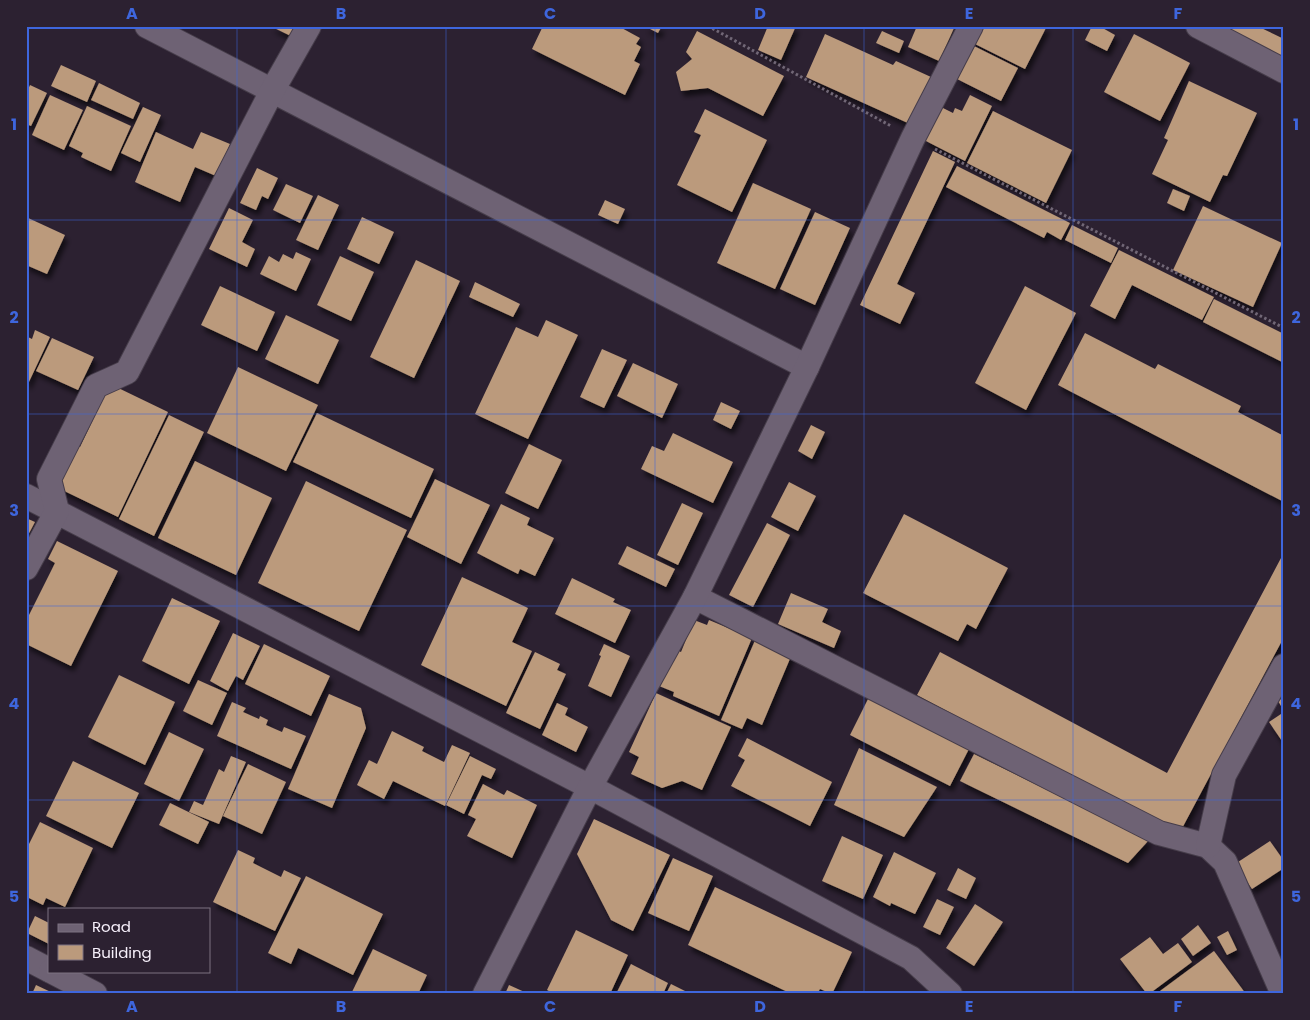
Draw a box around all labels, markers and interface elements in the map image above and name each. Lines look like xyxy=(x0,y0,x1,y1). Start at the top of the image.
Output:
text: A xyxy=(126,2,138,25)
text: B xyxy=(336,2,346,25)
text: C xyxy=(544,2,556,25)
text: D xyxy=(754,2,766,25)
text: E xyxy=(965,2,973,25)
text: F xyxy=(1174,2,1183,25)
text: 1 xyxy=(11,113,17,136)
text: 1 xyxy=(1293,113,1299,136)
text: 2 xyxy=(9,306,19,329)
text: 2 xyxy=(1291,306,1301,329)
text: 3 xyxy=(9,499,19,522)
text: 3 xyxy=(1291,499,1301,522)
text: 4 xyxy=(9,692,20,715)
text: 4 xyxy=(1291,692,1302,715)
text: 5 xyxy=(9,885,19,908)
text: 5 xyxy=(1291,885,1301,908)
legend xyxy=(48,908,210,972)
text: Road xyxy=(92,916,131,937)
text: Building xyxy=(92,942,152,963)
text: A xyxy=(126,995,138,1018)
text: B xyxy=(336,995,346,1018)
text: C xyxy=(544,995,556,1018)
text: D xyxy=(754,995,766,1018)
text: E xyxy=(965,995,973,1018)
text: F xyxy=(1174,995,1183,1018)

